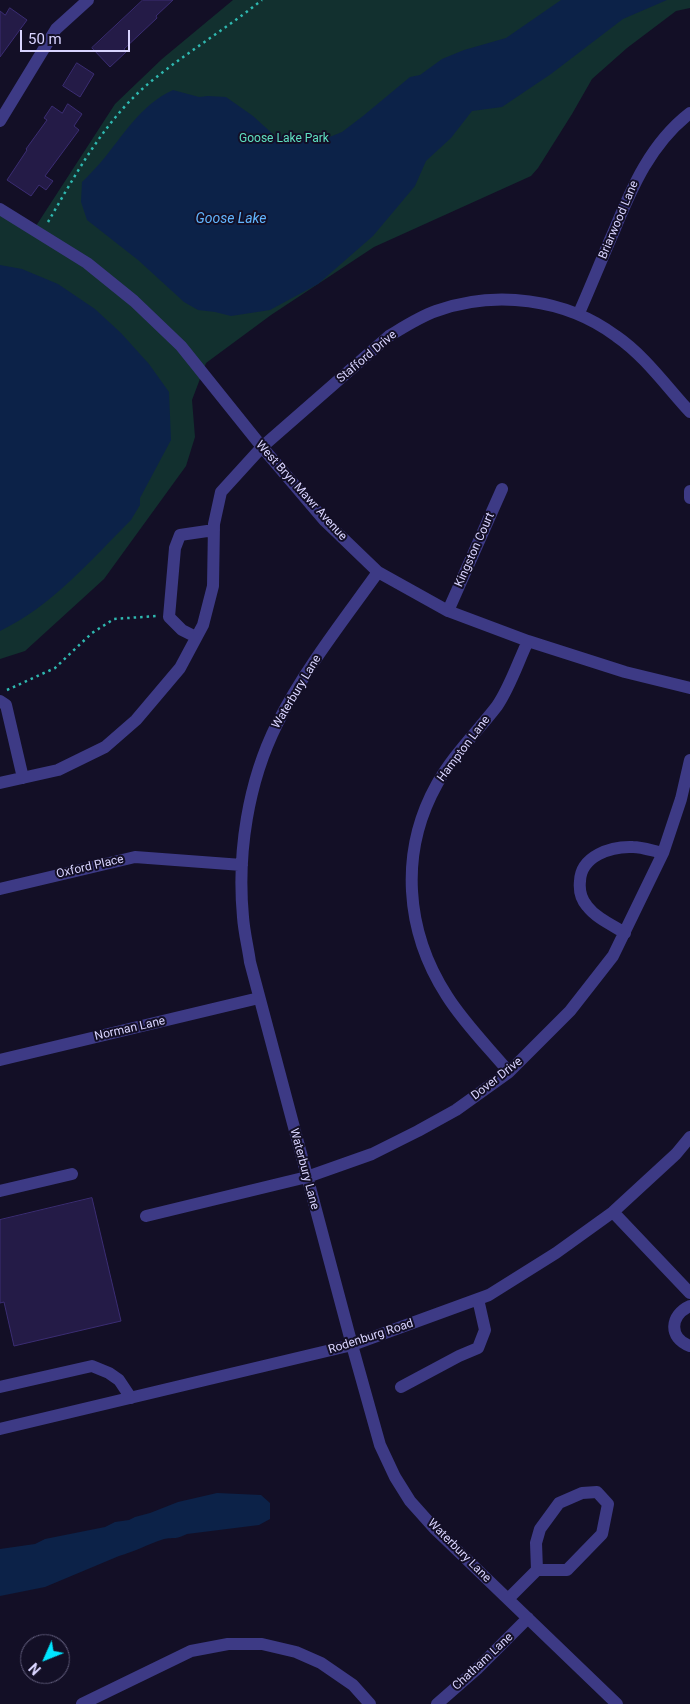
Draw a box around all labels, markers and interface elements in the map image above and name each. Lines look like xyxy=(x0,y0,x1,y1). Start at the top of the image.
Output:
scale bar xyxy=(22,20,132,52)
text: 50 m xyxy=(28,30,62,48)
park label: Goose Lake Park xyxy=(239,132,329,146)
street label: Briarwood Lane xyxy=(596,179,642,261)
water label: Goose Lake xyxy=(195,211,267,227)
street label: Stafford Drive xyxy=(334,328,400,386)
street label: West Bryn Mawr Avenue xyxy=(252,438,350,544)
street label: Kingston Court xyxy=(452,511,498,589)
street label: Waterbury Lane xyxy=(269,653,325,731)
street label: Hampton Lane xyxy=(435,713,493,785)
street label: Oxford Place xyxy=(55,852,125,882)
street label: Norman Lane xyxy=(93,1014,167,1044)
street label: Dover Drive xyxy=(469,1055,525,1103)
street label: Waterbury Lane xyxy=(286,1127,322,1211)
street label: Rodenburg Road xyxy=(327,1316,415,1358)
street label: Waterbury Lane xyxy=(424,1516,494,1586)
street label: Chatham Lane xyxy=(450,1630,516,1694)
north arrow xyxy=(20,1634,70,1684)
text: N xyxy=(26,1660,44,1678)

